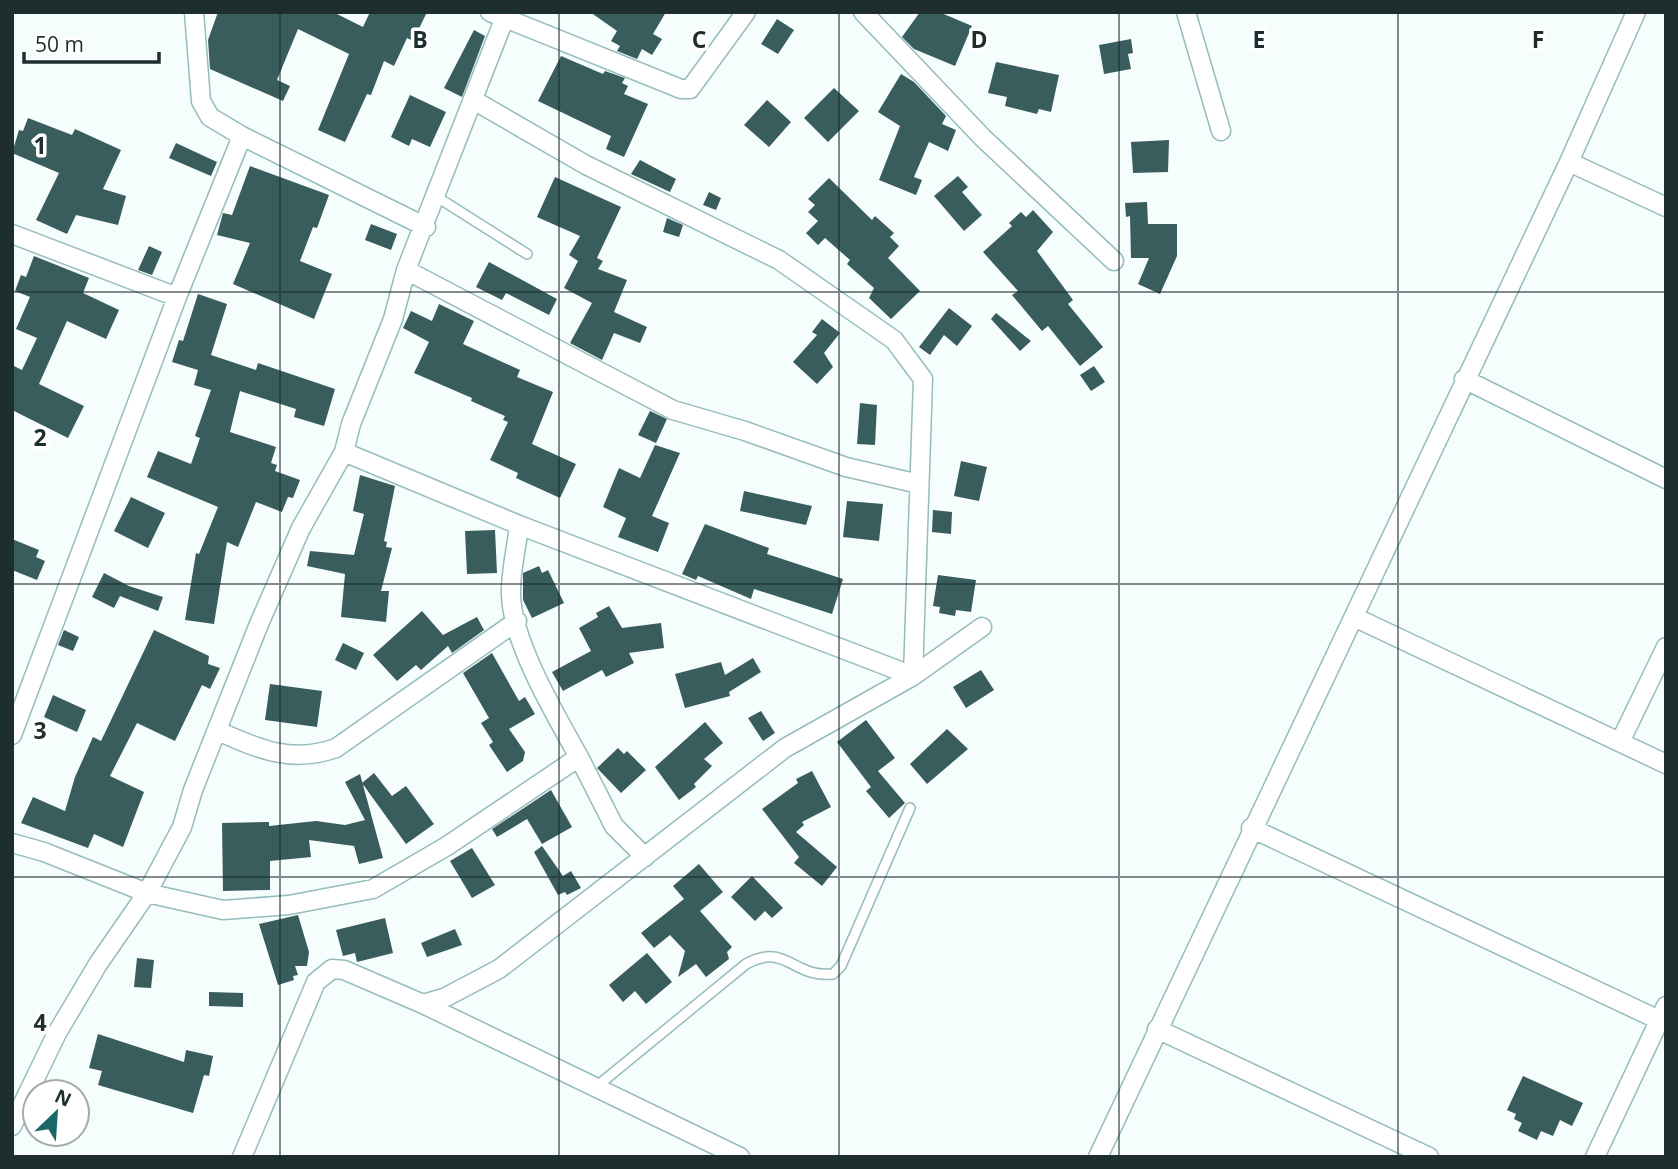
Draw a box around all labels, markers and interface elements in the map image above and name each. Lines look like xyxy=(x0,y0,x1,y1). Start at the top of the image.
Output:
scale bar xyxy=(24,21,159,65)
text: B xyxy=(412,23,428,55)
text: C xyxy=(692,23,706,55)
text: D xyxy=(970,23,988,55)
text: E xyxy=(1253,23,1265,55)
text: F xyxy=(1532,23,1544,55)
text: 50 m xyxy=(35,30,84,58)
text: 1 xyxy=(33,129,47,161)
text: 2 xyxy=(33,421,47,453)
text: 3 xyxy=(33,714,47,746)
text: 4 xyxy=(33,1006,47,1038)
north arrow xyxy=(21,1078,91,1148)
text: N xyxy=(51,1083,76,1113)

